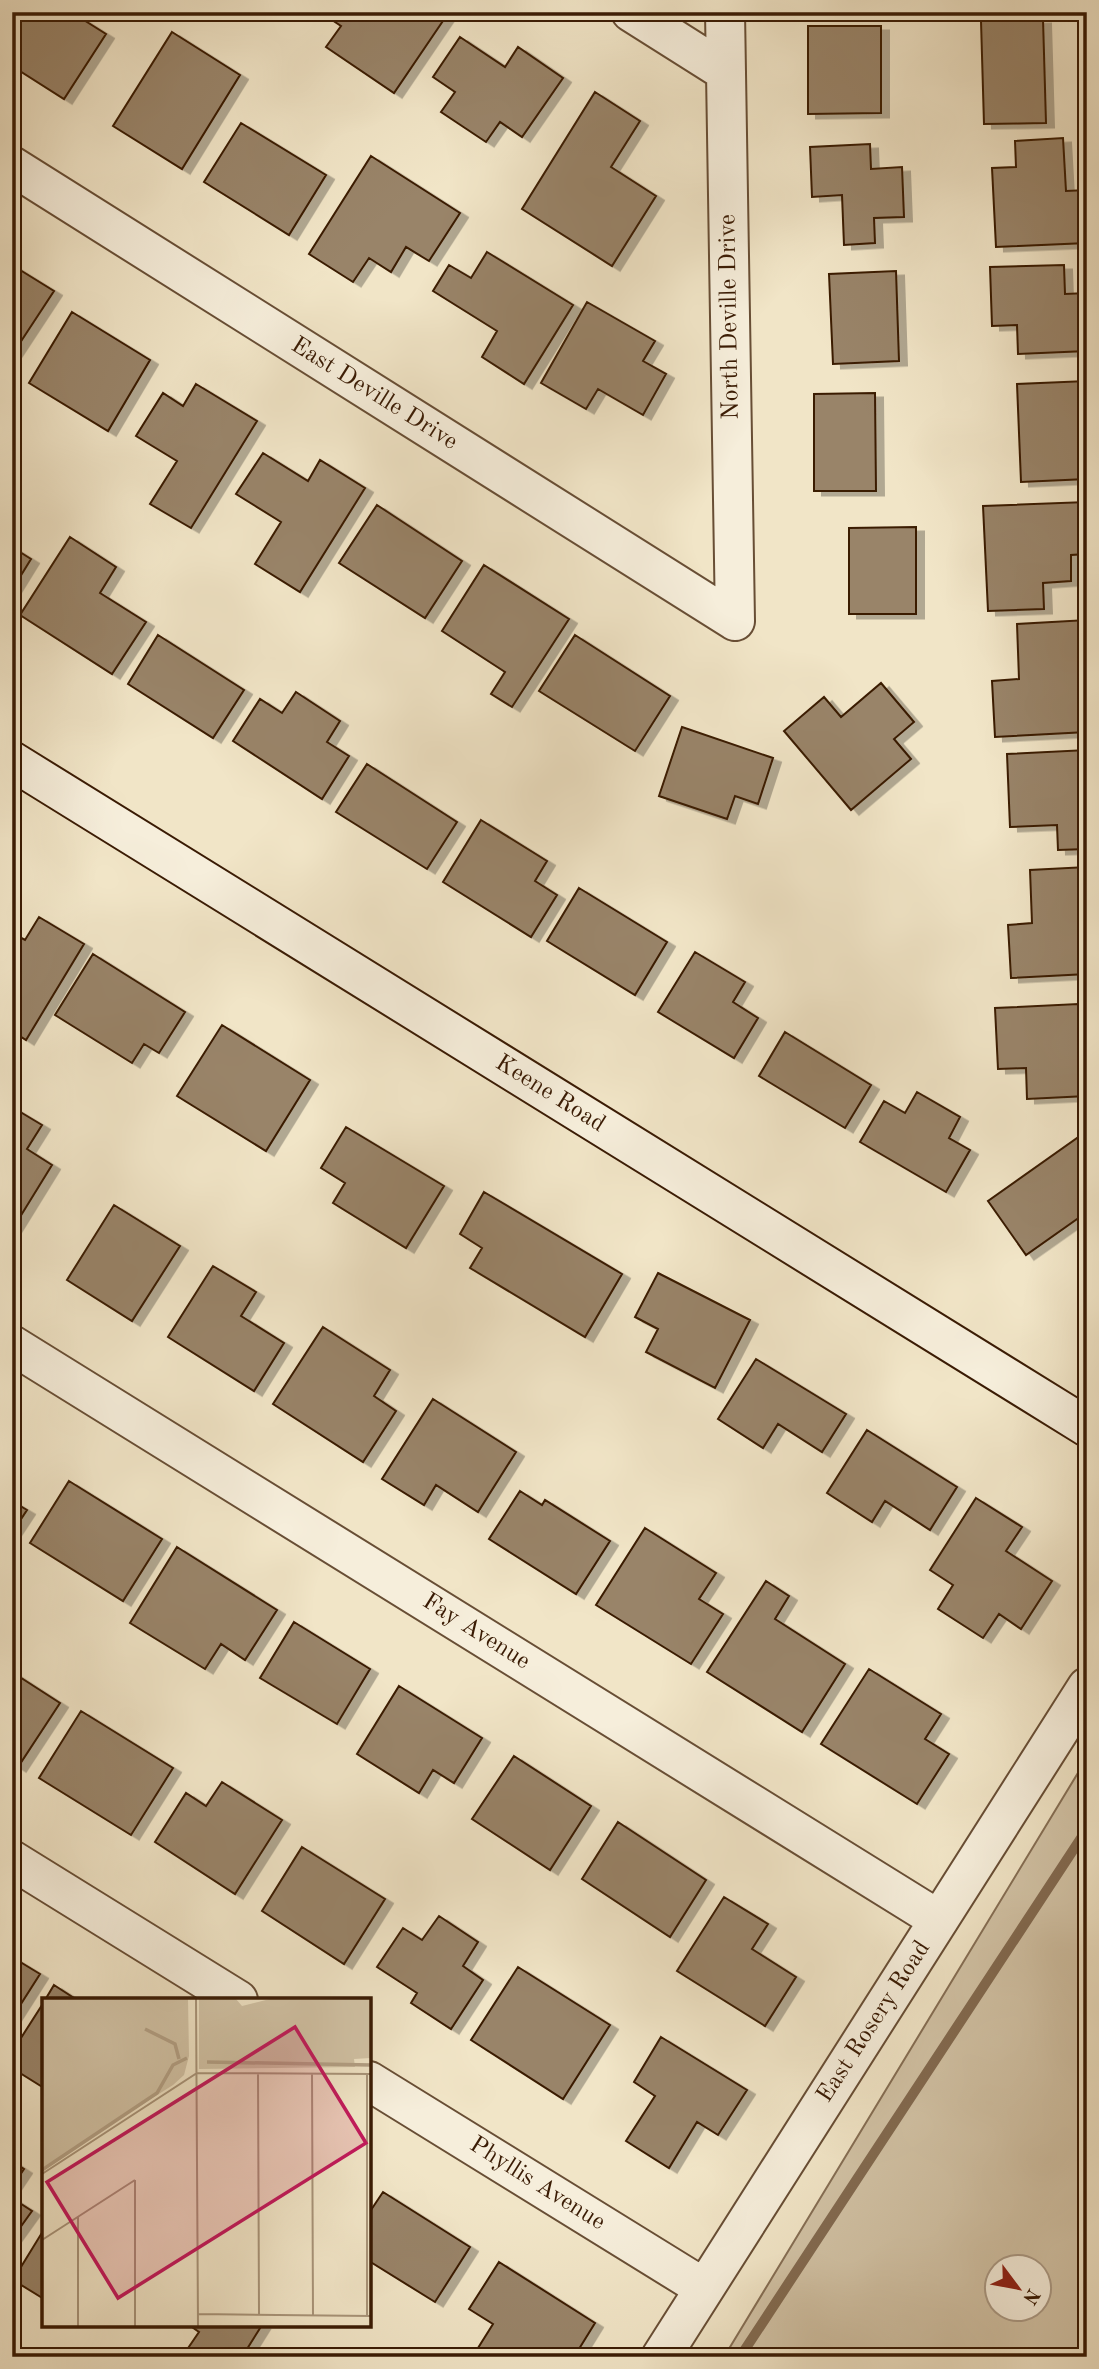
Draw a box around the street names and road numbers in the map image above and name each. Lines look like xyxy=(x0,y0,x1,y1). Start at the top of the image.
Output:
street label: North Deville Drive xyxy=(716,214,744,420)
street label: East Deville Drive xyxy=(287,333,461,455)
street label: Keene Road xyxy=(491,1051,609,1137)
street label: Fay Avenue xyxy=(418,1590,534,1674)
street label: East Rosery Road xyxy=(813,1937,935,2107)
street label: Phyllis Avenue xyxy=(465,2133,609,2235)

